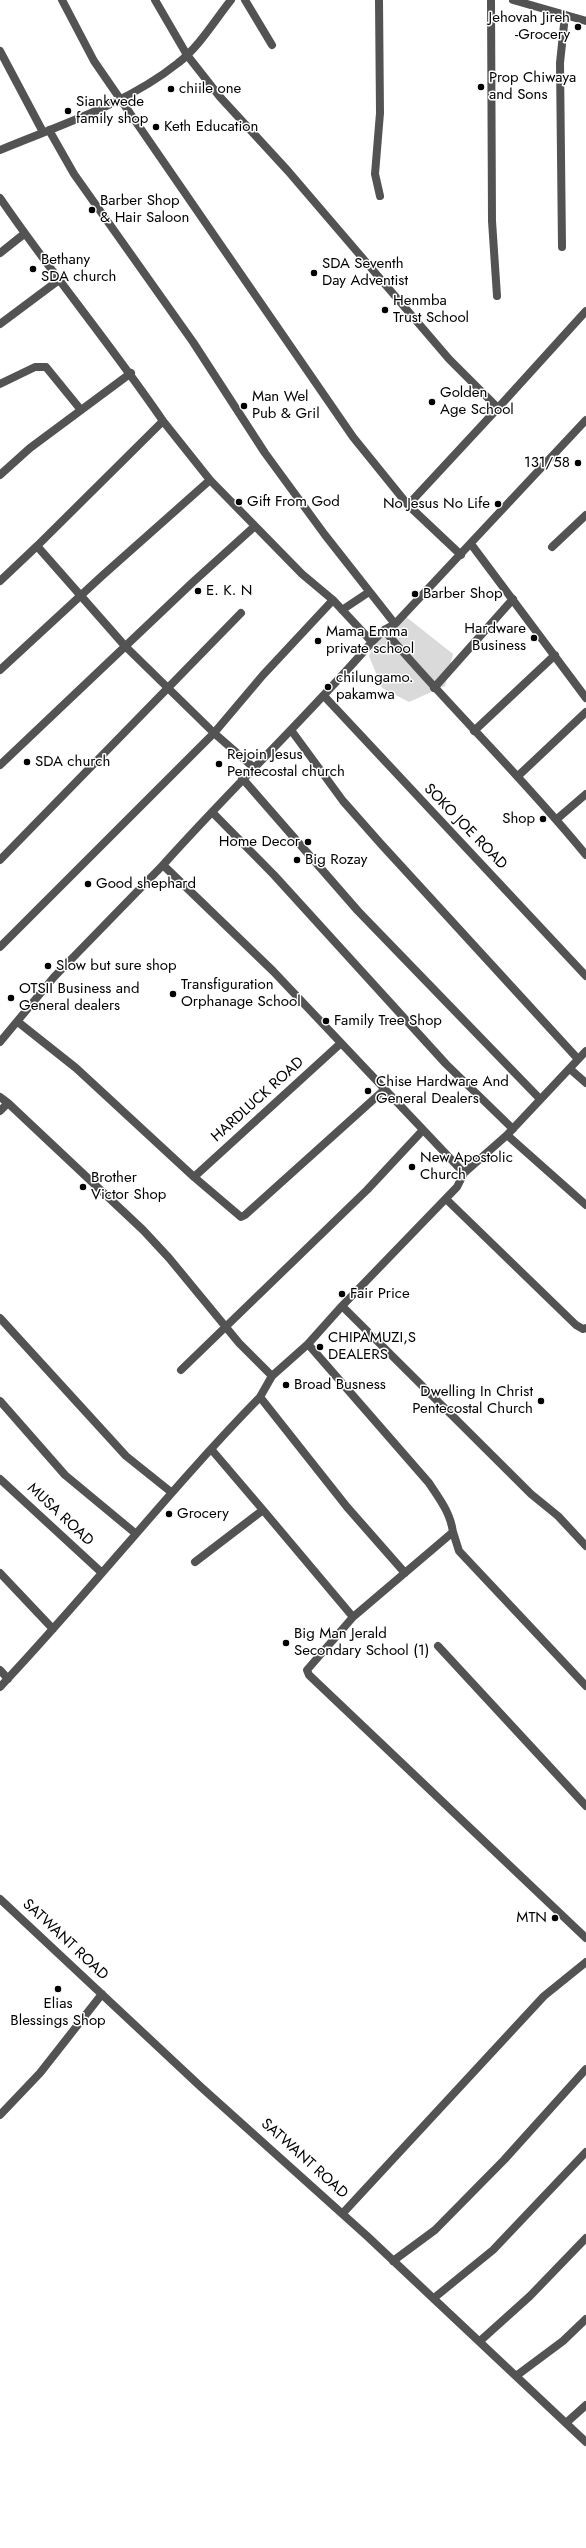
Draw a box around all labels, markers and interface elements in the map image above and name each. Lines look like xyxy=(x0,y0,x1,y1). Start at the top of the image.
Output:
place label: Jehovah Jireh -Grocery xyxy=(489,9,570,44)
marker: Jehovah Jireh -Grocery xyxy=(573,22,583,32)
place label: Prop Chiwaya and Sons xyxy=(489,69,576,104)
place label: chiile one xyxy=(179,80,241,98)
marker: Prop Chiwaya and Sons xyxy=(476,82,486,92)
marker: chiile one xyxy=(166,84,176,94)
place label: Siankwede family shop xyxy=(76,93,148,128)
marker: Siankwede family shop xyxy=(63,106,73,116)
place label: Keth Education xyxy=(164,118,258,136)
marker: Keth Education xyxy=(151,122,161,132)
place label: Barber Shop & Hair Saloon xyxy=(100,192,189,227)
marker: Barber Shop & Hair Saloon xyxy=(87,205,97,215)
place label: Bethany SDA church xyxy=(41,251,116,286)
place label: SDA Seventh Day Adventist xyxy=(322,255,408,290)
marker: Bethany SDA church xyxy=(28,264,38,274)
marker: SDA Seventh Day Adventist xyxy=(309,268,319,278)
place label: Henmba Trust School xyxy=(393,292,469,327)
marker: Henmba Trust School xyxy=(380,305,390,315)
place label: Golden Age School xyxy=(440,384,514,419)
place label: Man Wel Pub & Gril xyxy=(252,388,320,423)
marker: Golden Age School xyxy=(427,397,437,407)
marker: Man Wel Pub & Gril xyxy=(239,401,249,411)
place label: 131/58 xyxy=(524,454,570,472)
marker: 131/58 xyxy=(573,458,583,468)
place label: Gift From God xyxy=(247,493,340,511)
place label: No Jesus No Life xyxy=(383,495,490,513)
marker: Gift From God xyxy=(234,497,244,507)
marker: No Jesus No Life xyxy=(493,499,503,509)
place label: E. K. N xyxy=(206,582,252,600)
place label: Barber Shop xyxy=(423,585,502,603)
marker: E. K. N xyxy=(193,586,203,596)
marker: Barber Shop xyxy=(410,589,420,599)
place label: Hardware Business xyxy=(464,620,526,655)
place label: Mama Emma private school xyxy=(326,623,414,658)
marker: Hardware Business xyxy=(529,633,539,643)
marker: Mama Emma private school xyxy=(313,636,323,646)
place label: chilungamo. pakamwa xyxy=(336,669,414,704)
marker: chilungamo. pakamwa xyxy=(323,682,333,692)
place label: Rejoin Jesus Pentecostal church xyxy=(227,746,345,781)
place label: SDA church xyxy=(35,753,110,771)
marker: SDA church xyxy=(22,757,32,767)
marker: Rejoin Jesus Pentecostal church xyxy=(214,759,224,769)
street label: SOKO JOE ROAD xyxy=(420,780,510,874)
place label: Shop xyxy=(502,810,535,828)
marker: Shop xyxy=(538,814,548,824)
place label: Home Decor xyxy=(219,833,300,851)
marker: Home Decor xyxy=(303,837,313,847)
place label: Big Rozay xyxy=(305,851,367,869)
marker: Big Rozay xyxy=(292,855,302,865)
place label: Good shephard xyxy=(96,875,196,893)
marker: Good shephard xyxy=(83,879,93,889)
place label: Slow but sure shop xyxy=(56,957,177,975)
marker: Slow but sure shop xyxy=(43,961,53,971)
place label: Transfiguration Orphanage School xyxy=(181,976,301,1011)
place label: OTSII Business and General dealers xyxy=(19,980,139,1015)
marker: Transfiguration Orphanage School xyxy=(168,989,178,999)
marker: OTSII Business and General dealers xyxy=(6,993,16,1003)
place label: Family Tree Shop xyxy=(334,1012,442,1030)
marker: Family Tree Shop xyxy=(321,1016,331,1026)
street label: HARDLUCK ROAD xyxy=(208,1054,308,1146)
place label: Chise Hardware And General Dealers xyxy=(376,1073,509,1108)
marker: Chise Hardware And General Dealers xyxy=(363,1086,373,1096)
place label: New Apostolic Church xyxy=(420,1149,513,1184)
marker: New Apostolic Church xyxy=(407,1162,417,1172)
place label: Brother Victor Shop xyxy=(91,1169,166,1204)
marker: Brother Victor Shop xyxy=(78,1182,88,1192)
place label: Fair Price xyxy=(350,1285,410,1303)
marker: Fair Price xyxy=(337,1289,347,1299)
place label: CHIPAMUZI,S DEALERS xyxy=(328,1329,416,1364)
marker: CHIPAMUZI,S DEALERS xyxy=(315,1342,325,1352)
place label: Broad Busness xyxy=(294,1376,386,1394)
marker: Broad Busness xyxy=(281,1380,291,1390)
place label: Dwelling In Christ Pentecostal Church xyxy=(412,1383,533,1418)
marker: Dwelling In Christ Pentecostal Church xyxy=(536,1396,546,1406)
street label: MUSA ROAD xyxy=(23,1480,97,1550)
place label: Grocery xyxy=(177,1505,229,1523)
marker: Grocery xyxy=(164,1509,174,1519)
place label: Big Man Jerald Secondary School (1) xyxy=(294,1625,429,1660)
marker: Big Man Jerald Secondary School (1) xyxy=(281,1638,291,1648)
street label: SATWANT ROAD xyxy=(18,1896,112,1984)
place label: MTN xyxy=(516,1909,547,1927)
marker: MTN xyxy=(550,1913,560,1923)
marker: Elias Blessings Shop xyxy=(53,1984,63,1994)
place label: Elias Blessings Shop xyxy=(10,1995,106,2030)
street label: SATWANT ROAD xyxy=(257,2115,351,2203)

